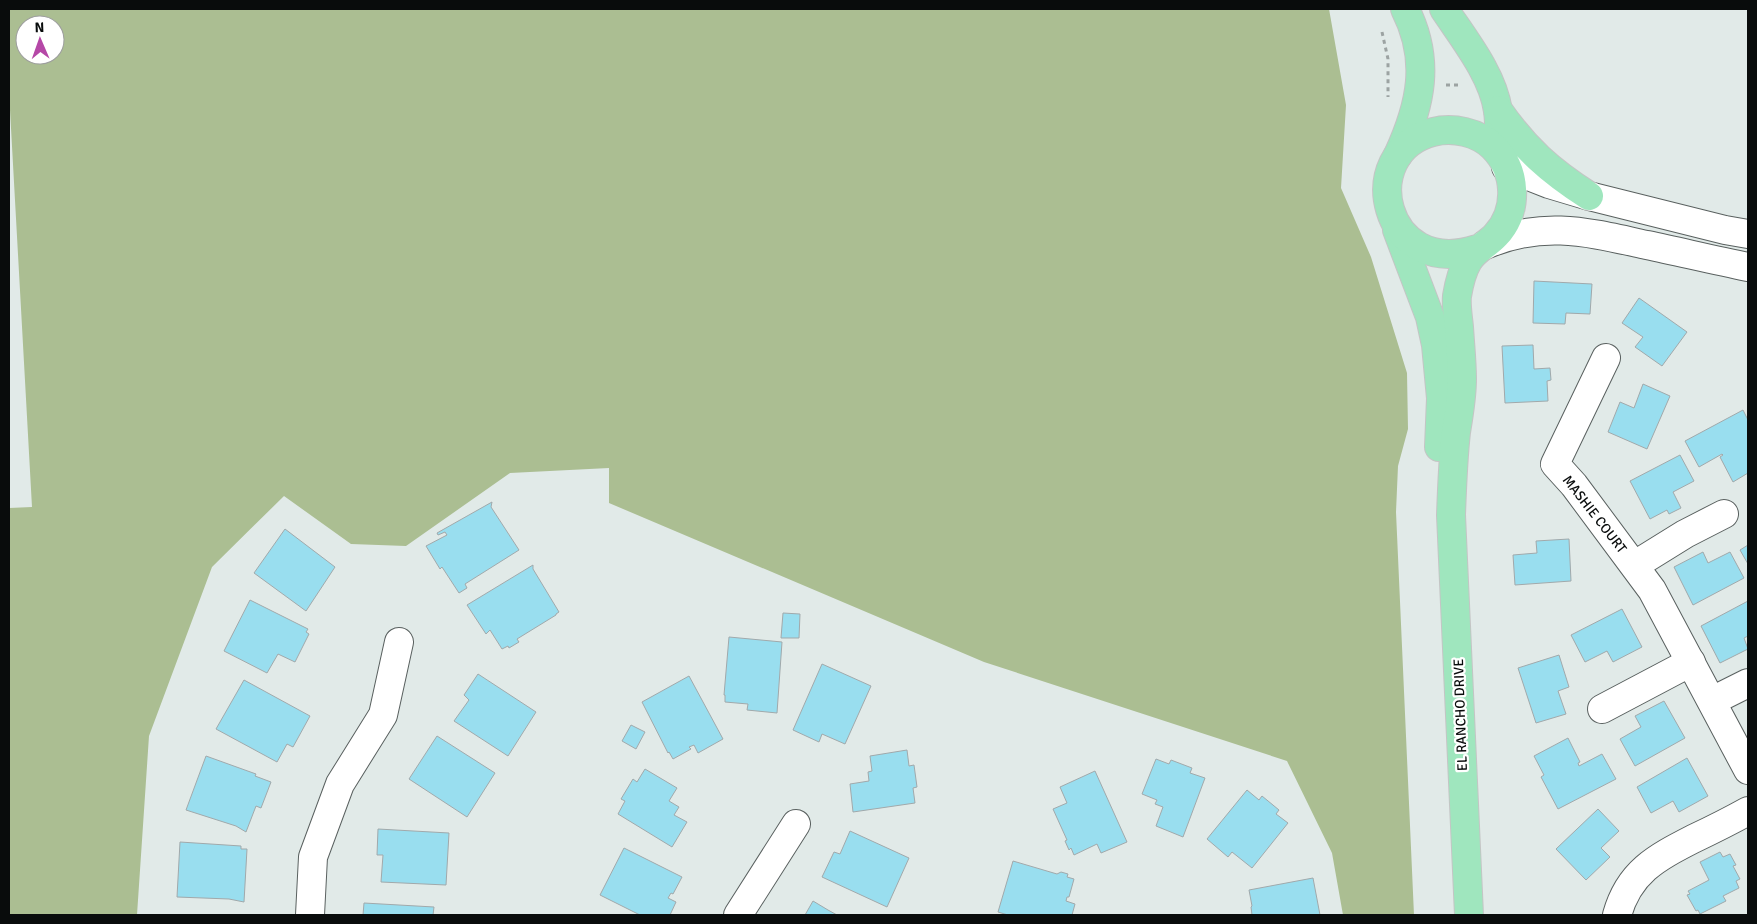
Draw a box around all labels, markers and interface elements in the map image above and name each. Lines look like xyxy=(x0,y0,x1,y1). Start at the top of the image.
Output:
north arrow xyxy=(15,15,65,65)
text: N xyxy=(34,19,45,36)
street label: MASHIE COURT xyxy=(1559,472,1630,557)
street label: EL RANCHO DRIVE xyxy=(1450,658,1471,771)

